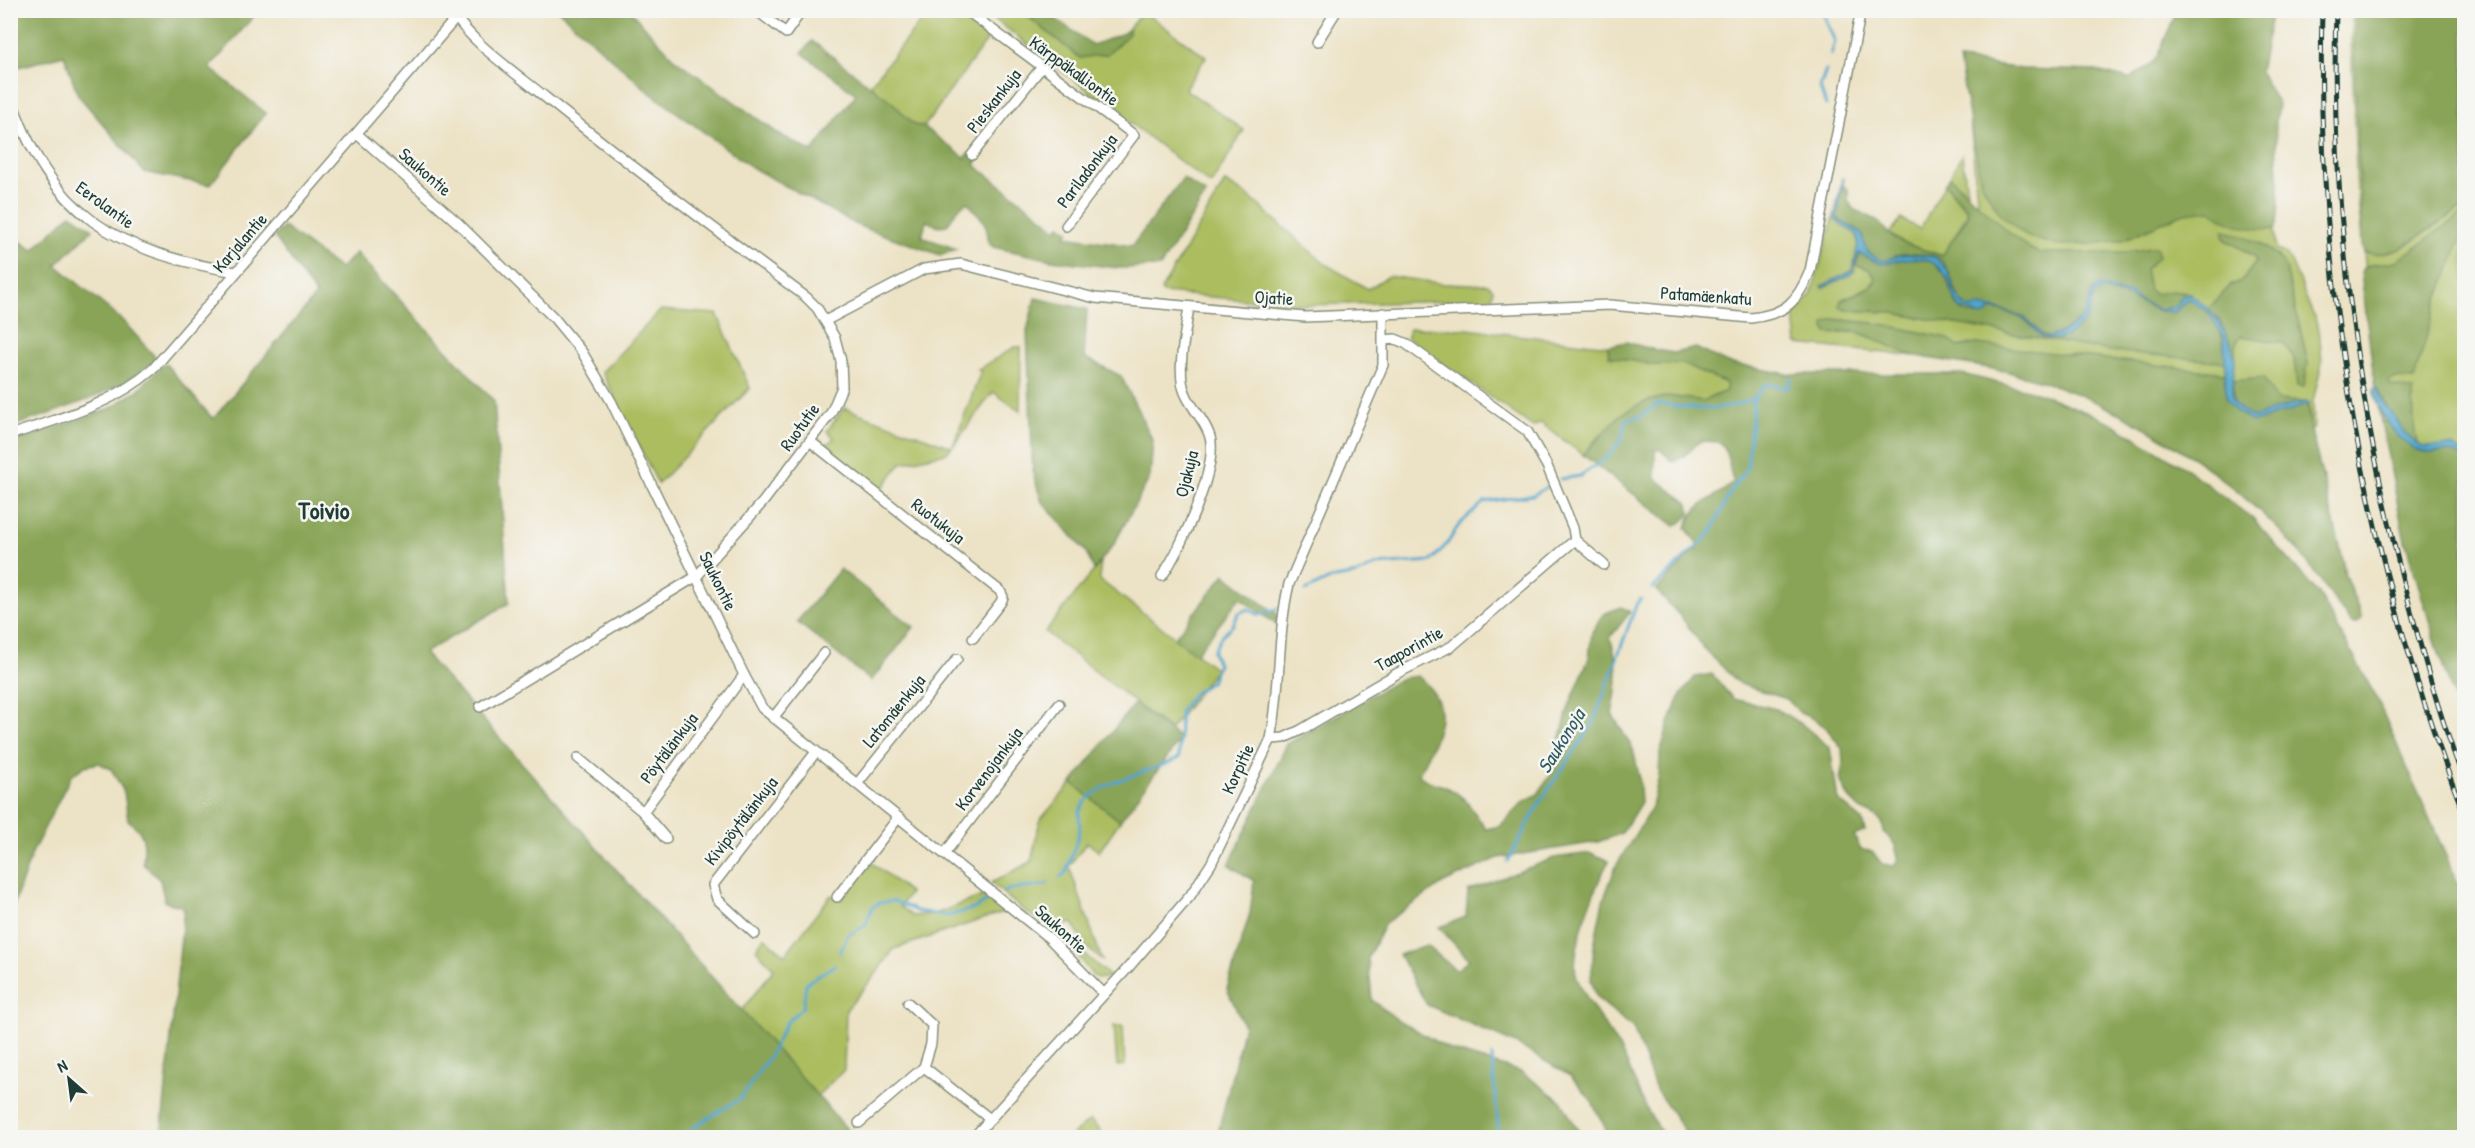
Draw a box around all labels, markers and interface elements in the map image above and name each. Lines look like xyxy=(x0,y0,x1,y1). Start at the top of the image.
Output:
street label: Kärppäkalliontie xyxy=(1024,30,1124,112)
street label: Pieskankuja xyxy=(961,63,1027,138)
street label: Pariladonkuja xyxy=(1050,128,1123,213)
street label: Saukontie xyxy=(393,142,457,202)
street label: Eerolantie xyxy=(71,175,140,234)
street label: Karjalantie xyxy=(207,207,273,278)
street label: Patamäenkatu xyxy=(1660,280,1753,311)
street label: Ojatie xyxy=(1254,284,1294,311)
street label: Ruotutie xyxy=(774,398,825,456)
street label: Ojakuja xyxy=(1169,448,1204,500)
street label: Ruotukuja xyxy=(906,492,970,550)
district label: Toivio xyxy=(298,494,350,526)
street label: Saukontie xyxy=(693,547,743,614)
street label: Taaporintie xyxy=(1370,620,1447,677)
street label: Latomäenkuja xyxy=(856,669,931,753)
water label: Saukonoja xyxy=(1530,702,1592,778)
street label: Pöytälänkuja xyxy=(634,707,703,788)
street label: Korvenojankuja xyxy=(949,722,1028,816)
street label: Korpitie xyxy=(1215,740,1260,798)
street label: Kivipöytälänkuja xyxy=(698,771,783,870)
street label: Saukontie xyxy=(1030,898,1093,959)
north arrow xyxy=(39,1049,99,1109)
text: N xyxy=(53,1054,71,1077)

